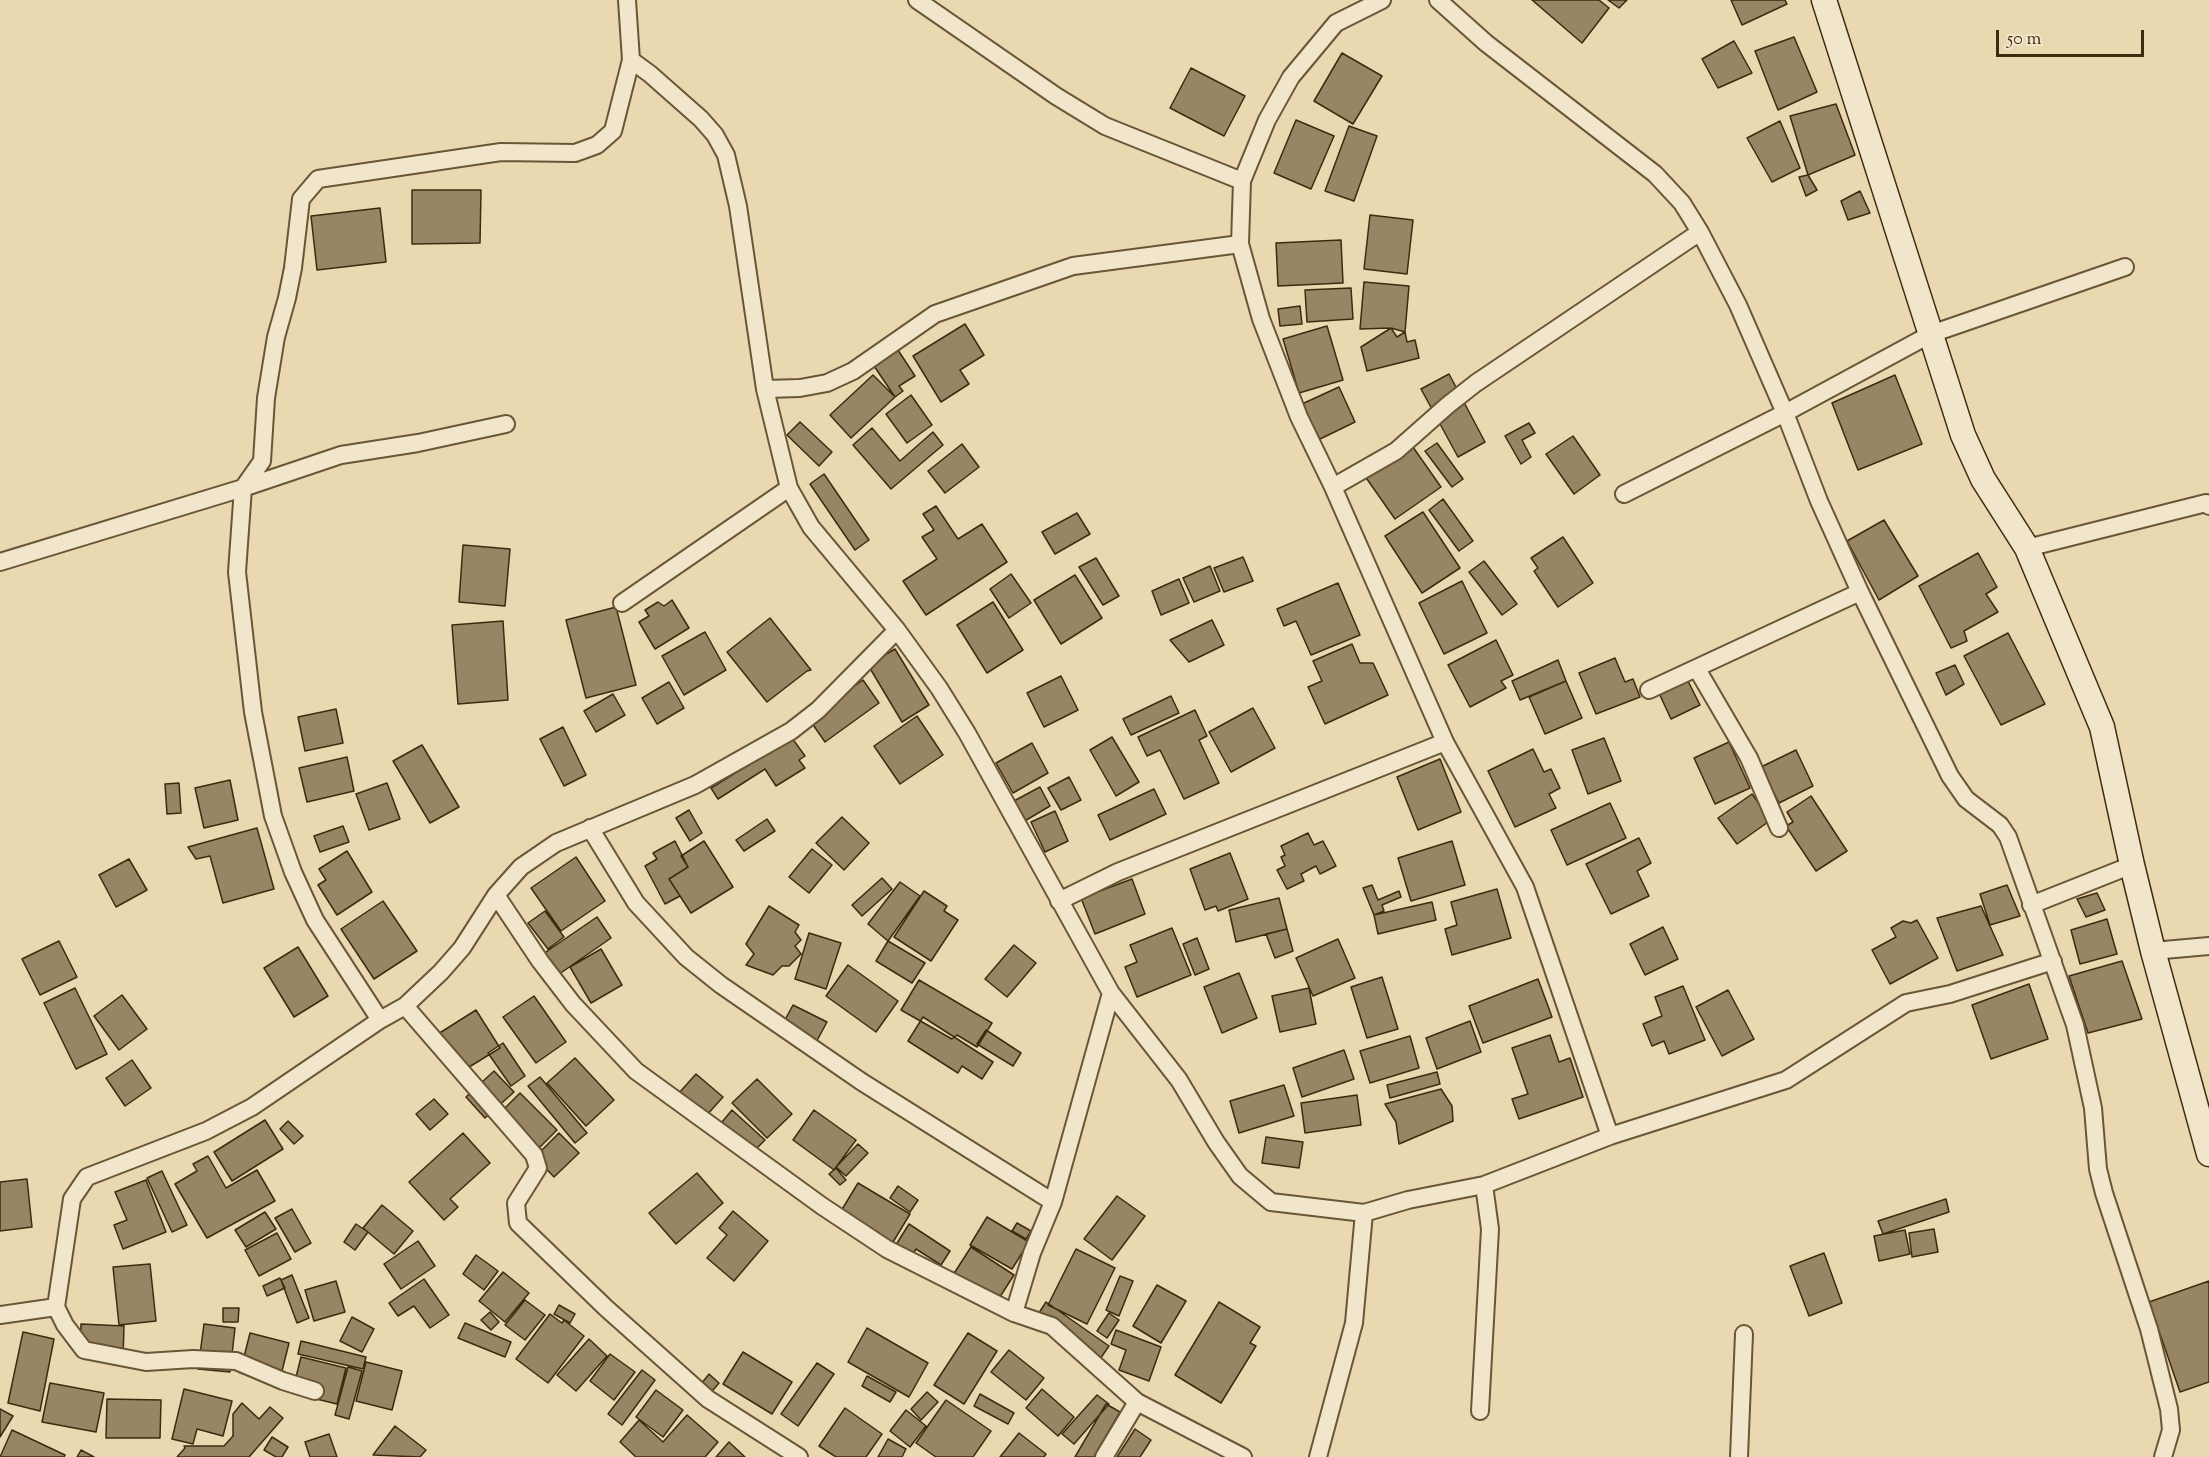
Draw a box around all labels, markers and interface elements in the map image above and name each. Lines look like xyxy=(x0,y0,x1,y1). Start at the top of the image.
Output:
scale bar xyxy=(1999,18,2148,56)
text: 50 m xyxy=(2007,27,2041,53)

